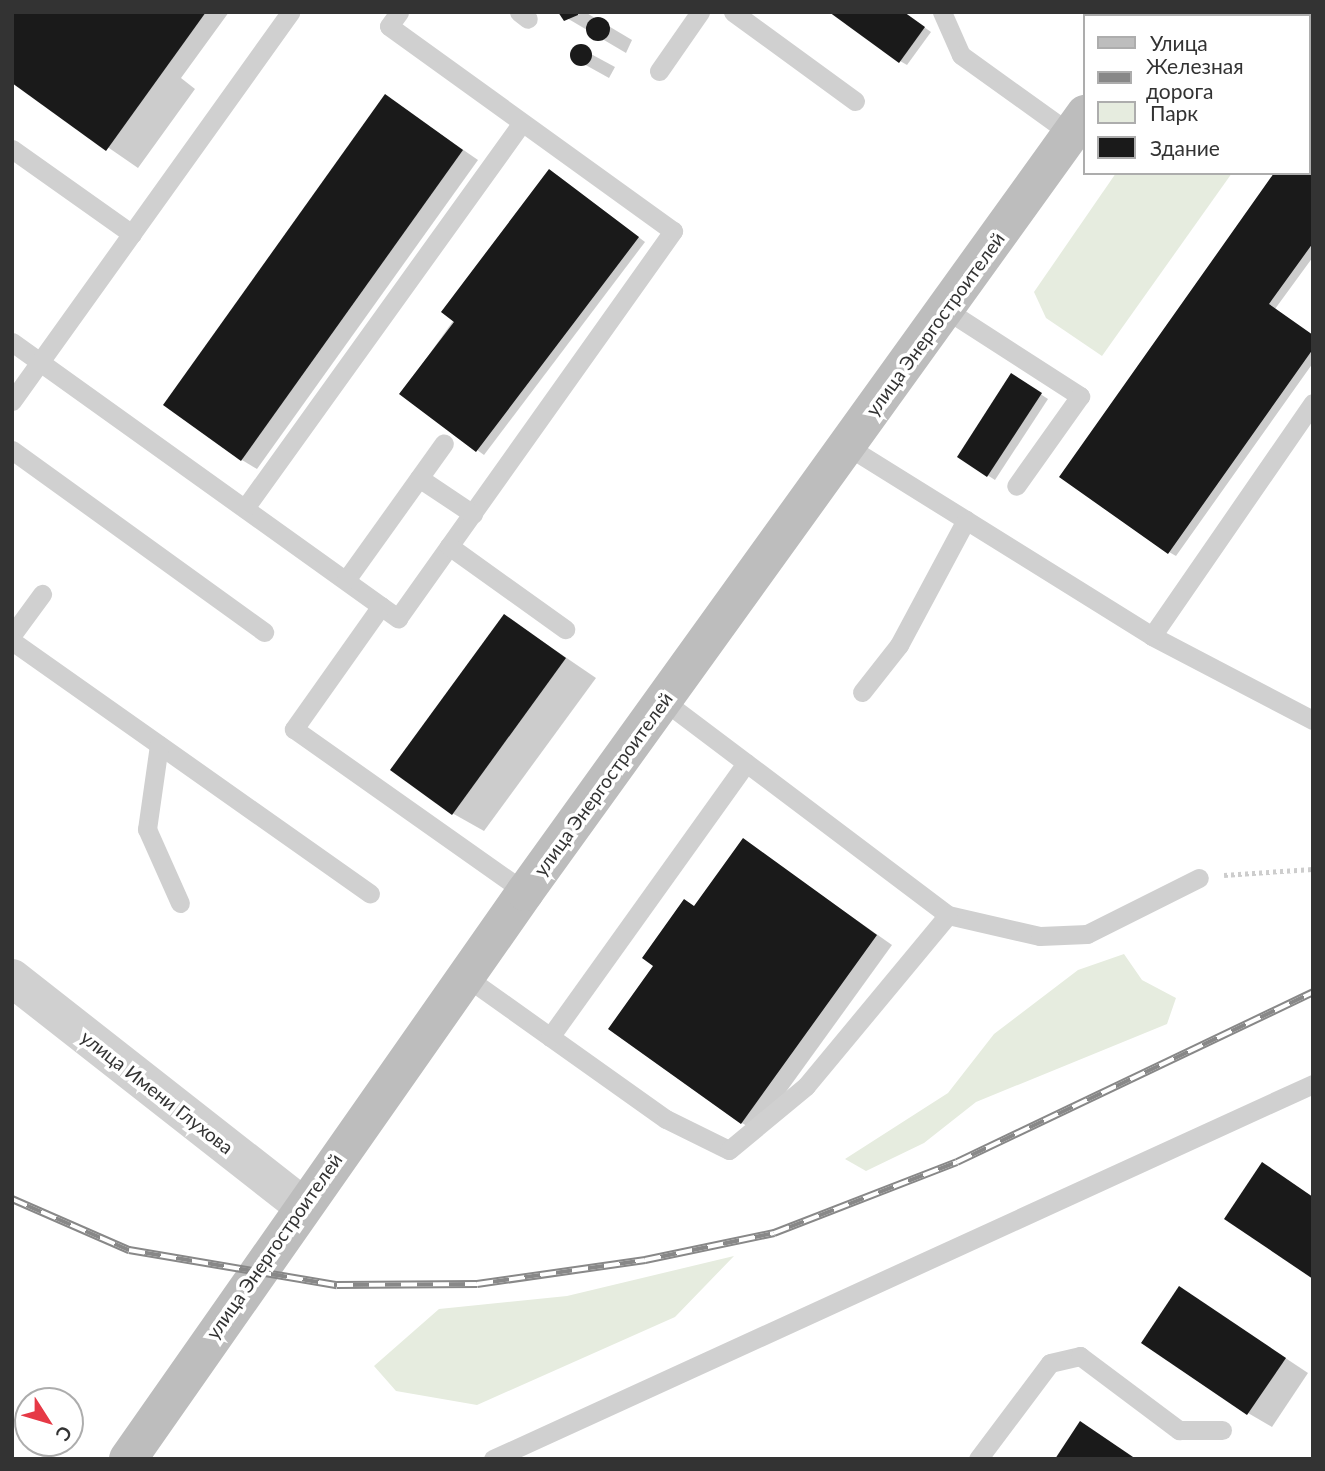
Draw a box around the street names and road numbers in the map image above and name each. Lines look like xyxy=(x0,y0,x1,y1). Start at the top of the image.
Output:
street label: улица Энергостроителей xyxy=(861,228,1009,420)
street label: улица Энергостроителей xyxy=(529,688,677,880)
street label: улица Имени Глухова xyxy=(76,1025,238,1159)
street label: улица Энергостроителей xyxy=(201,1149,347,1343)

